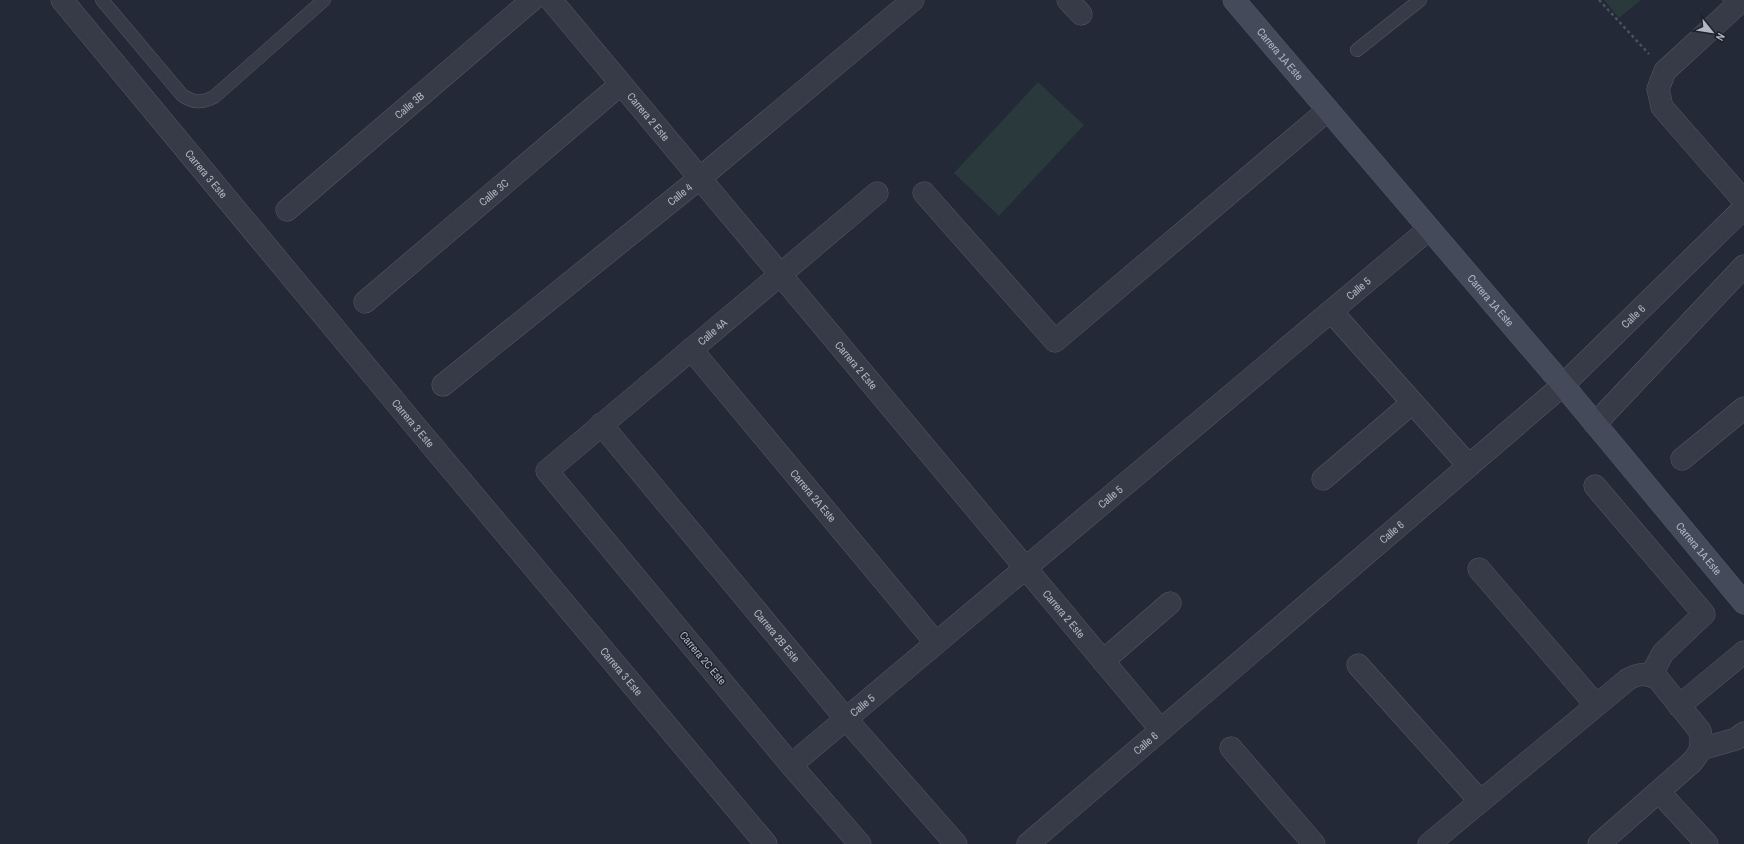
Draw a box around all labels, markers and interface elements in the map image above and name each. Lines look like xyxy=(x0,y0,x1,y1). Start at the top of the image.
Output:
north arrow xyxy=(1692,12,1732,52)
street label: Carrera 1A Este xyxy=(1254,25,1306,83)
text: N xyxy=(1713,31,1728,43)
street label: Calle 3B xyxy=(392,89,427,122)
street label: Carrera 2 Este xyxy=(624,90,673,144)
street label: Carrera 3 Este xyxy=(182,147,230,201)
street label: Calle 3C xyxy=(476,176,512,209)
street label: Calle 4 xyxy=(664,180,695,209)
street label: Carrera 1A Este xyxy=(1464,271,1517,329)
street label: Calle 5 xyxy=(1343,274,1374,303)
street label: Calle 6 xyxy=(1618,302,1648,331)
street label: Calle 4A xyxy=(695,315,731,348)
street label: Carrera 2 Este xyxy=(832,338,880,392)
street label: Carrera 3 Este xyxy=(389,396,437,450)
street label: Carrera 2A Este xyxy=(787,467,839,525)
street label: Calle 5 xyxy=(1095,482,1126,511)
street label: Calle 6 xyxy=(1376,518,1407,547)
street label: Carrera 1A Este xyxy=(1673,519,1725,578)
street label: Carrera 2 Este xyxy=(1040,587,1088,641)
street label: Carrera 2B Este xyxy=(751,606,803,665)
street label: Carrera 2C Este xyxy=(677,629,729,687)
street label: Carrera 3 Este xyxy=(597,645,646,699)
street label: Calle 5 xyxy=(847,691,877,720)
street label: Calle 6 xyxy=(1130,729,1161,758)

